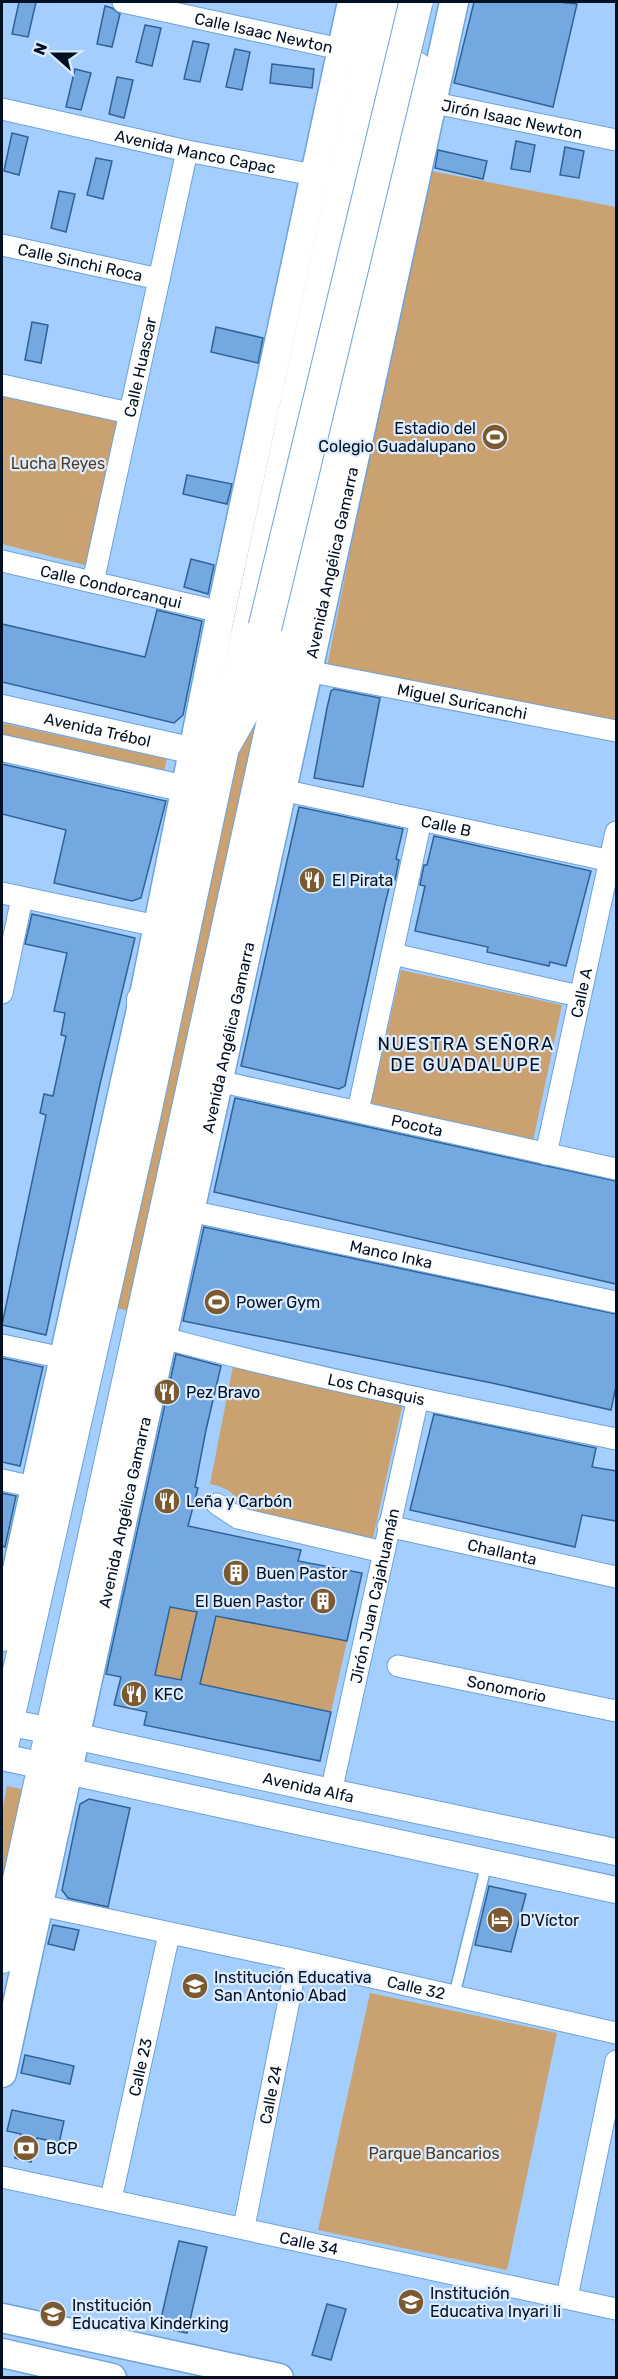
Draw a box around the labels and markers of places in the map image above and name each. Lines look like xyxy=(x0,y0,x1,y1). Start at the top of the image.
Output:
place label: Estadio del Colegio Guadalupano xyxy=(318,419,476,456)
sports icon: Estadio del Colegio Guadalupano xyxy=(480,422,510,452)
restaurant icon: El Pirata xyxy=(297,865,327,895)
place label: El Pirata xyxy=(332,871,393,890)
sports icon: Power Gym xyxy=(202,1287,232,1317)
place label: Power Gym xyxy=(236,1293,320,1312)
restaurant icon: Pez Bravo xyxy=(152,1377,182,1407)
place label: Pez Bravo xyxy=(186,1383,260,1402)
restaurant icon: Leña y Carbón xyxy=(152,1486,182,1516)
place label: Leña y Carbón xyxy=(186,1492,292,1511)
building icon: Buen Pastor xyxy=(221,1558,251,1588)
place label: Buen Pastor xyxy=(256,1564,348,1583)
building icon: El Buen Pastor xyxy=(308,1586,338,1616)
place label: El Buen Pastor xyxy=(195,1592,304,1611)
restaurant icon: KFC xyxy=(119,1679,149,1709)
place label: KFC xyxy=(154,1685,184,1704)
hotel icon: D'Víctor xyxy=(485,1905,515,1935)
place label: D'Víctor xyxy=(520,1911,579,1930)
place label: Institución Educativa San Antonio Abad xyxy=(214,1968,372,2005)
school or university icon: Institución Educativa San Antonio Abad xyxy=(180,1971,210,2001)
bank icon: BCP xyxy=(11,2133,41,2163)
place label: BCP xyxy=(46,2139,78,2158)
place label: Institución Educativa Inyari Ii xyxy=(430,2284,561,2321)
school or university icon: Institución Educativa Inyari Ii xyxy=(396,2287,426,2317)
place label: Institución Educativa Kinderking xyxy=(72,2296,229,2333)
school or university icon: Institución Educativa Kinderking xyxy=(38,2299,68,2329)

